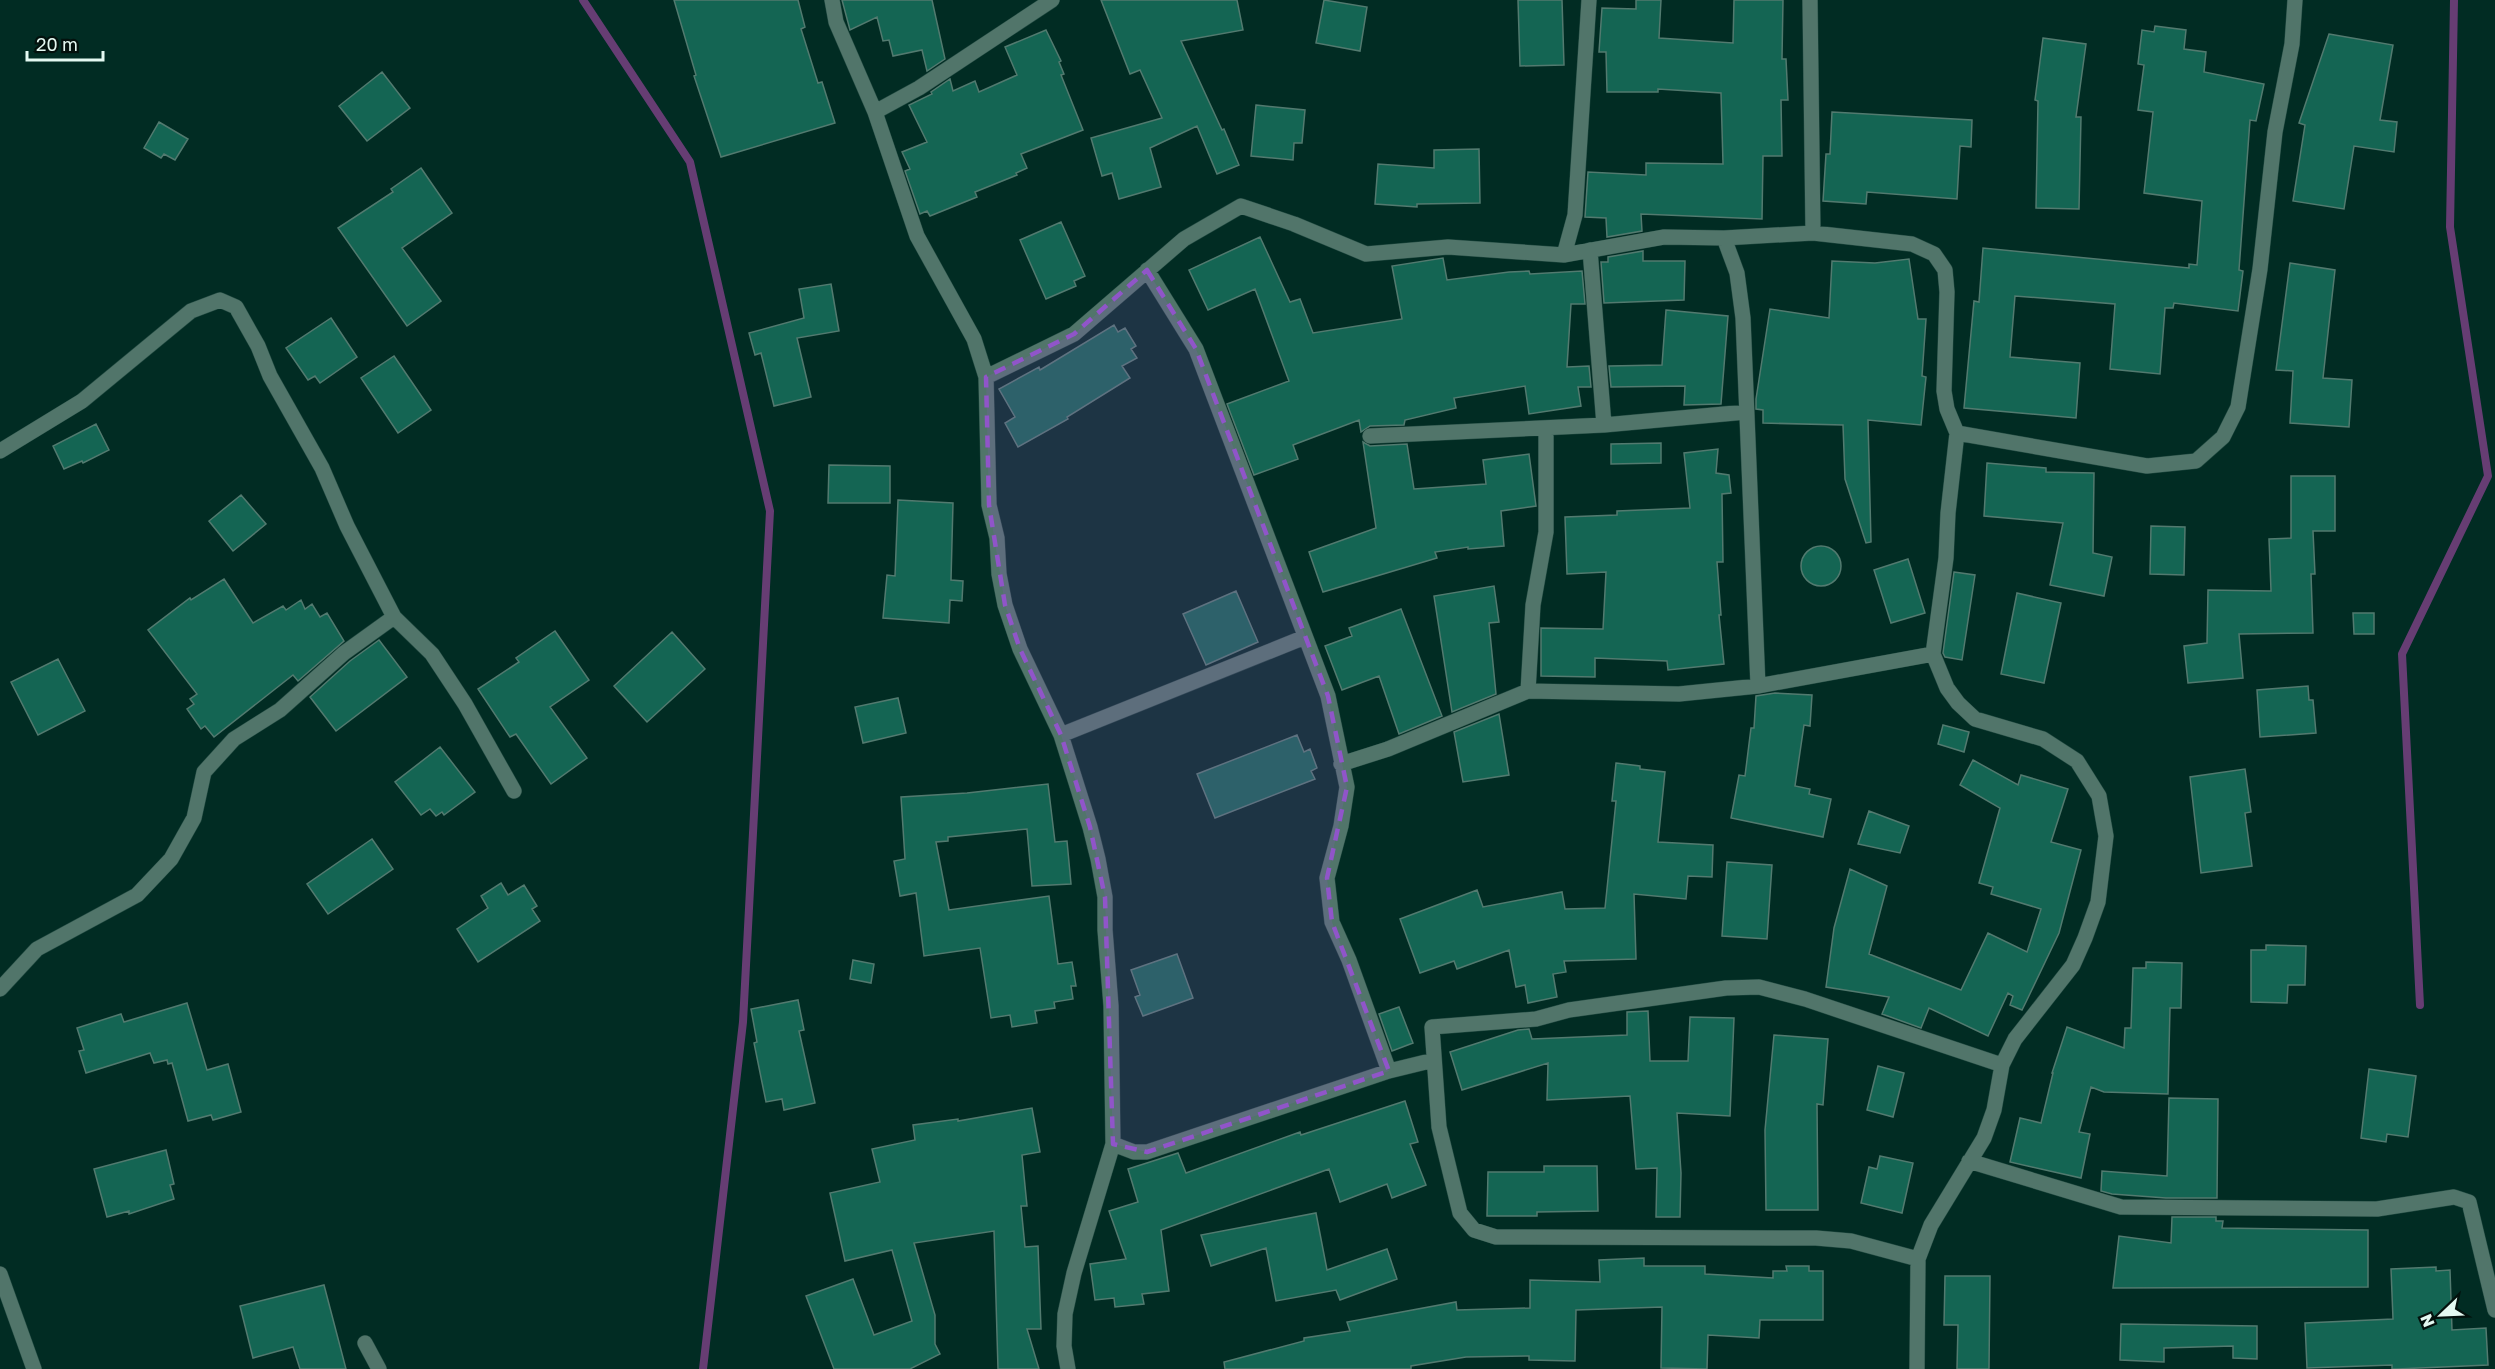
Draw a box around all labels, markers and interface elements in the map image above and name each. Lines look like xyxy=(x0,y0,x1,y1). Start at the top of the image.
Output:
scale bar xyxy=(27,24,104,62)
text: 20 m xyxy=(36,33,78,55)
north arrow xyxy=(2411,1285,2471,1345)
text: N xyxy=(2416,1311,2439,1330)

